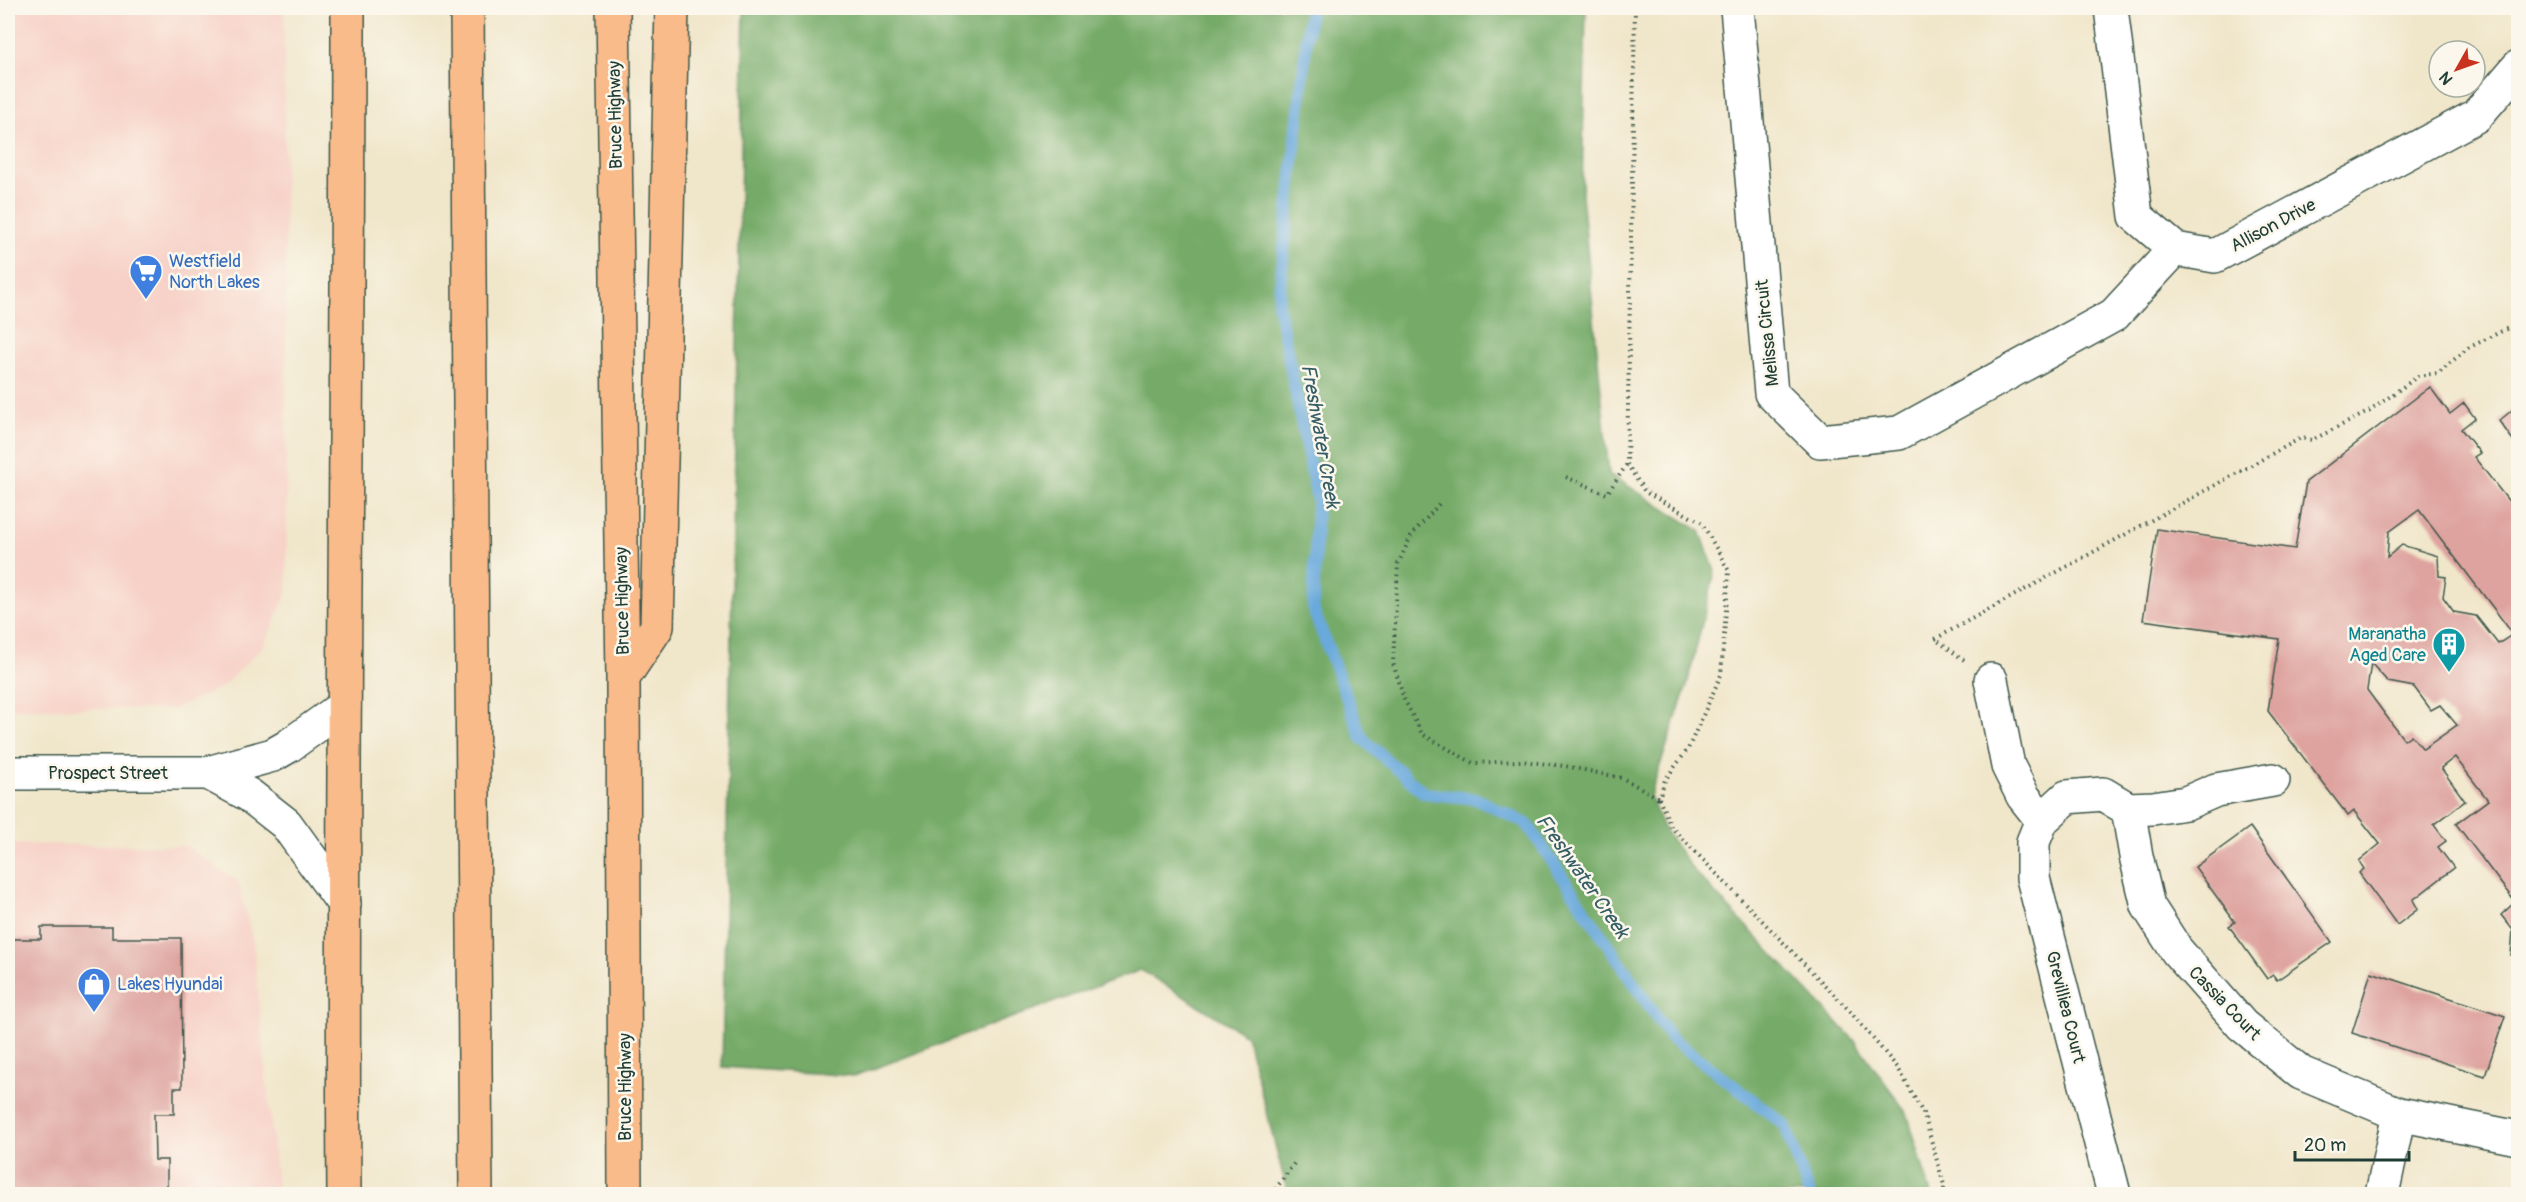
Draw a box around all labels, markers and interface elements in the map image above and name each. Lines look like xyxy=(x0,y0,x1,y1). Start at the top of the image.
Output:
north arrow xyxy=(2427,39,2487,99)
street label: Bruce Highway xyxy=(603,60,628,169)
text: N xyxy=(2435,67,2457,89)
street label: Allison Drive xyxy=(2227,193,2320,258)
place label: Westfield North Lakes xyxy=(169,250,260,294)
supermarket icon: Westfield North Lakes xyxy=(128,253,164,300)
street label: Melissa Circuit xyxy=(1750,278,1785,387)
water label: Freshwater Creek xyxy=(1296,362,1346,512)
street label: Bruce Highway xyxy=(610,546,635,655)
place label: Maranatha Aged Care xyxy=(2348,623,2426,667)
building icon: Maranatha Aged Care xyxy=(2431,626,2467,673)
street label: Prospect Street xyxy=(48,762,169,785)
water label: Freshwater Creek xyxy=(1531,809,1636,944)
street label: Grevilliea Court xyxy=(2040,949,2091,1066)
street label: Cassia Court xyxy=(2184,961,2266,1046)
shop icon: Lakes Hyundai xyxy=(76,966,112,1013)
place label: Lakes Hyundai xyxy=(117,973,223,996)
street label: Bruce Highway xyxy=(614,1033,637,1141)
scale bar xyxy=(2295,1124,2409,1162)
text: 20 m xyxy=(2304,1134,2346,1157)

